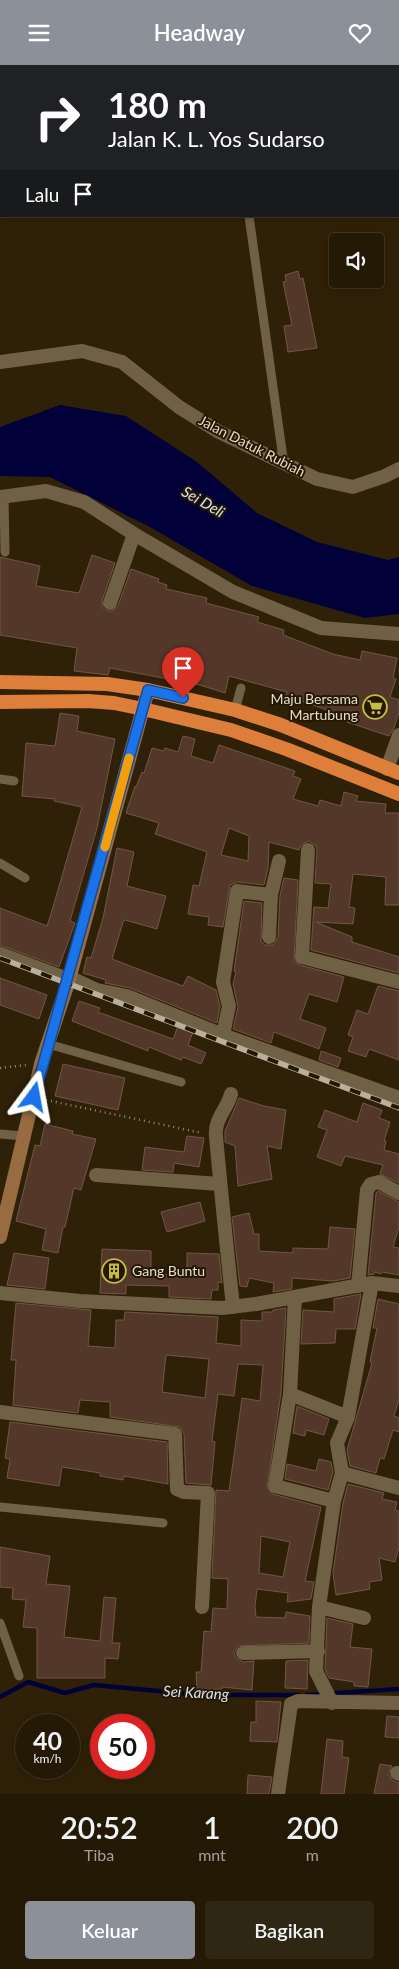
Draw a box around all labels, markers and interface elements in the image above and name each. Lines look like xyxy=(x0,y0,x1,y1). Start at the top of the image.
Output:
icon: menu xyxy=(25,19,53,47)
text: Headway xyxy=(154,19,245,46)
icon: heart xyxy=(346,19,374,47)
text: 180 m xyxy=(108,83,207,125)
icon: right xyxy=(25,85,90,150)
text: Jalan K. L. Yos Sudarso xyxy=(108,125,325,152)
icon: arrive xyxy=(69,180,97,208)
text: Lalu xyxy=(25,183,59,206)
map controls xyxy=(329,233,384,288)
button: sound xyxy=(329,233,384,288)
street label: Jalan Datuk Rubiah xyxy=(196,411,308,480)
water label: Sei Deli xyxy=(179,482,229,521)
pin xyxy=(162,647,204,698)
icon: arrive xyxy=(169,654,197,682)
place label: Maju Bersama Martubung xyxy=(271,690,358,723)
supermarket icon: Maju Bersama Martubung xyxy=(362,694,388,720)
position arrow xyxy=(7,1070,59,1122)
building icon: Gang Buntu xyxy=(101,1258,127,1284)
place label: Gang Buntu xyxy=(132,1262,205,1279)
water label: Sei Karang xyxy=(163,1681,230,1703)
speed limit sign: 50 xyxy=(90,1714,155,1779)
text: 40 xyxy=(33,1725,62,1755)
text: km/h xyxy=(33,1751,62,1766)
text: 20:52 xyxy=(60,1809,138,1845)
text: 1 xyxy=(203,1809,221,1845)
text: 200 xyxy=(286,1809,339,1845)
text: Tiba xyxy=(84,1845,114,1864)
text: mnt xyxy=(198,1845,226,1864)
text: m xyxy=(306,1845,319,1864)
button: Keluar xyxy=(25,1901,195,1959)
button: Bagikan xyxy=(205,1901,374,1959)

